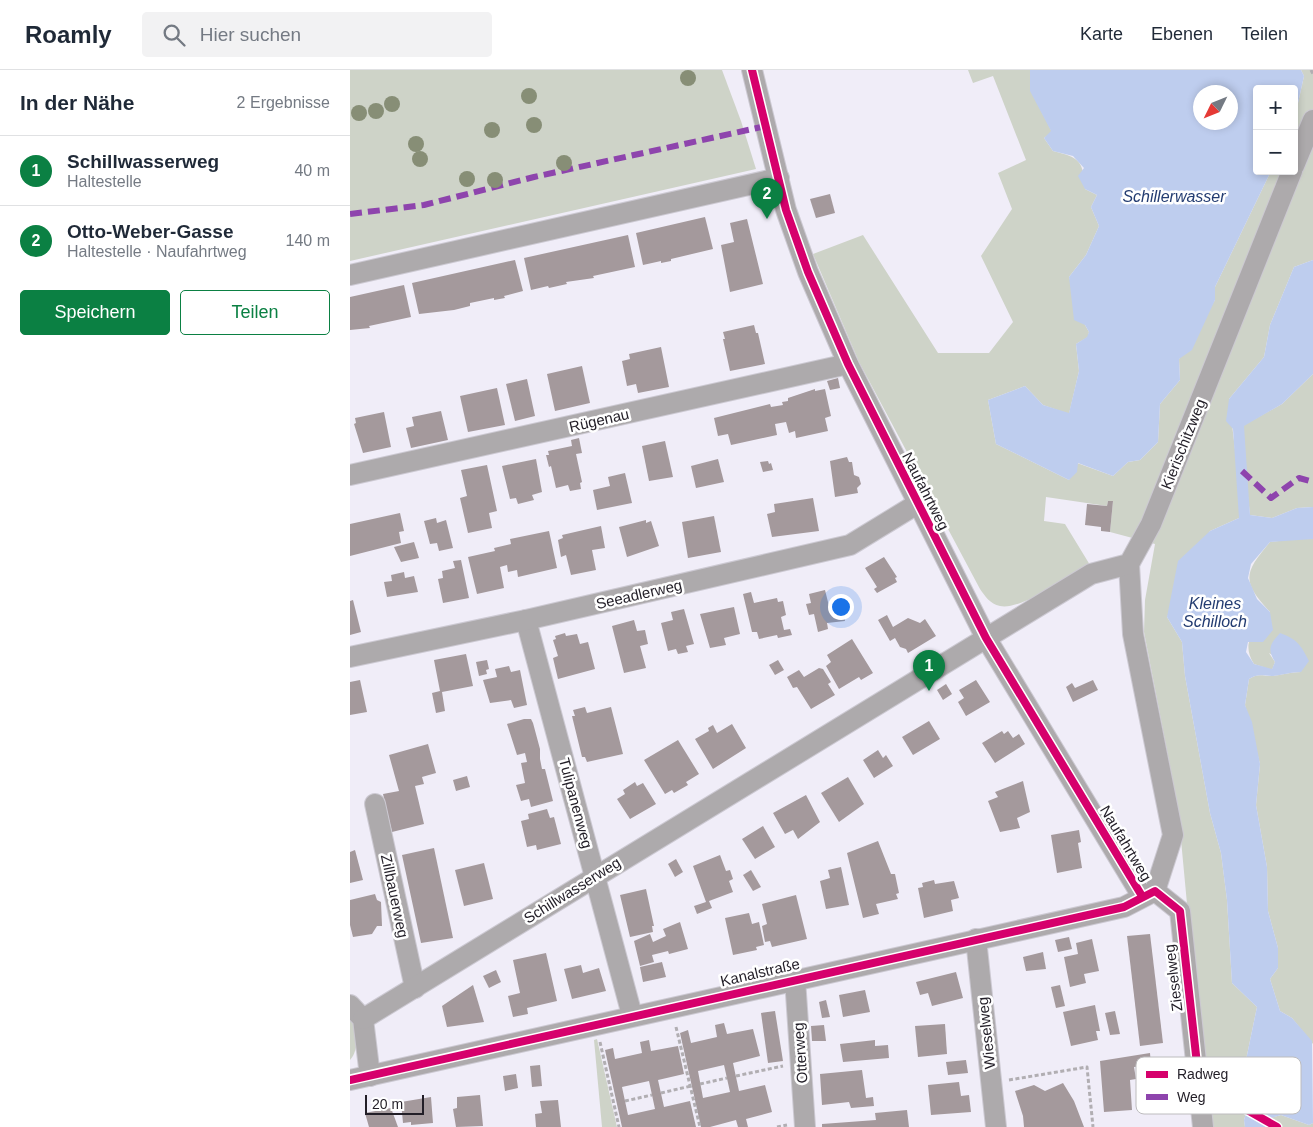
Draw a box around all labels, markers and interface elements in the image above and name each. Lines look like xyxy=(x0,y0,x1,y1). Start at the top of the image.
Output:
search box xyxy=(142,12,492,57)
text: Roamly xyxy=(25,21,112,48)
icon: search xyxy=(160,21,188,49)
text: Hier suchen xyxy=(200,24,301,45)
text: Karte xyxy=(1080,24,1123,44)
text: Ebenen xyxy=(1151,24,1213,44)
text: Teilen xyxy=(1241,24,1288,44)
north arrow xyxy=(1193,85,1238,130)
map controls xyxy=(1253,85,1298,175)
button: + xyxy=(1253,85,1298,130)
text: In der Nähe xyxy=(20,91,134,114)
text: 2 Ergebnisse xyxy=(237,94,330,111)
button: − xyxy=(1253,130,1298,175)
text: Schillwasserweg xyxy=(67,151,219,172)
text: 1 xyxy=(32,162,40,179)
text: 40 m xyxy=(294,162,330,179)
text: Haltestelle xyxy=(67,173,142,190)
pin: 2 xyxy=(751,178,783,219)
water label: Schillerwasser xyxy=(1122,188,1226,205)
text: Otto-Weber-Gasse xyxy=(67,221,233,242)
text: 2 xyxy=(32,232,40,249)
text: 140 m xyxy=(286,232,330,249)
text: Haltestelle · Naufahrtweg xyxy=(67,243,247,260)
button: Speichern xyxy=(20,290,170,335)
button: Teilen xyxy=(180,290,330,335)
street label: Kierischitzweg xyxy=(1157,396,1209,492)
street label: Rügenau xyxy=(567,405,631,435)
street label: Naufahrtweg xyxy=(899,449,953,533)
street label: Seeadlerweg xyxy=(594,576,684,612)
your location xyxy=(828,594,854,620)
water label: Kleines Schilloch xyxy=(1183,595,1247,630)
pin: 1 xyxy=(913,650,945,691)
street label: Tulipanenweg xyxy=(556,756,596,850)
street label: Naufahrtweg xyxy=(1097,802,1155,884)
street label: Zillbauerweg xyxy=(378,853,412,939)
street label: Schillwasserweg xyxy=(520,853,624,927)
street label: Zieselweg xyxy=(1160,943,1186,1013)
street label: Kanalstraße xyxy=(719,955,801,989)
street label: Wieselweg xyxy=(974,996,998,1070)
street label: Otterweg xyxy=(789,1022,811,1084)
legend xyxy=(1136,1057,1301,1114)
text: Radweg xyxy=(1177,1066,1228,1082)
text: Weg xyxy=(1177,1089,1206,1105)
scale bar xyxy=(365,1092,424,1115)
text: 20 m xyxy=(372,1096,403,1112)

